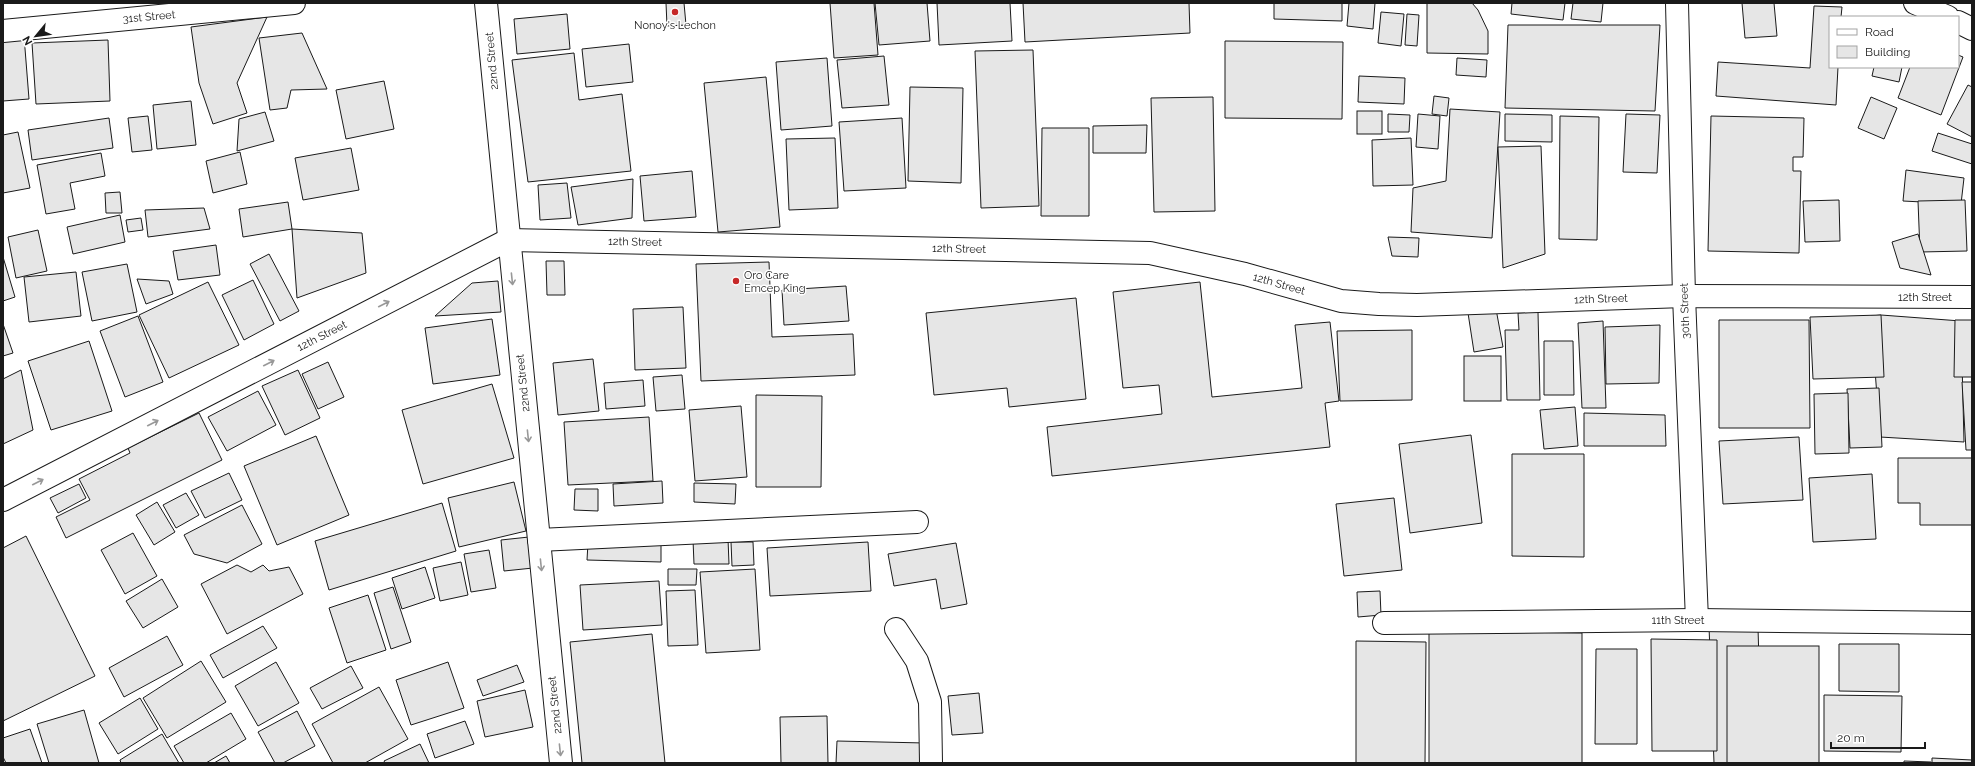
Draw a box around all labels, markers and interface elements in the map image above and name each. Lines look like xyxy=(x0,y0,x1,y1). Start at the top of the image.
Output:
marker: Nonoy's Lechon xyxy=(670,7,680,17)
street label: 31st Street xyxy=(122,8,176,26)
north arrow xyxy=(16,16,56,56)
legend xyxy=(1829,16,1959,68)
place label: Nonoy's Lechon xyxy=(634,19,716,32)
text: Road xyxy=(1865,25,1894,39)
street label: 22nd Street xyxy=(483,31,501,90)
text: N xyxy=(20,34,35,47)
text: Building xyxy=(1865,45,1911,59)
street label: 12th Street xyxy=(608,235,662,249)
street label: 12th Street xyxy=(932,242,986,256)
place label: Oro Care Emcep King xyxy=(744,269,805,295)
street label: 12th Street xyxy=(1251,270,1307,298)
one-way arrow xyxy=(509,272,516,285)
marker: Oro Care Emcep King xyxy=(731,276,741,286)
street label: 30th Street xyxy=(1678,282,1692,339)
street label: 12th Street xyxy=(1898,291,1952,304)
street label: 12th Street xyxy=(1574,292,1628,306)
one-way arrow xyxy=(378,300,390,307)
street label: 12th Street xyxy=(295,318,349,354)
street label: 22nd Street xyxy=(513,353,532,413)
one-way arrow xyxy=(263,359,275,367)
one-way arrow xyxy=(147,419,159,426)
one-way arrow xyxy=(524,429,532,442)
one-way arrow xyxy=(31,478,43,486)
one-way arrow xyxy=(537,558,545,571)
street label: 11th Street xyxy=(1652,614,1705,627)
street label: 22nd Street xyxy=(545,675,564,735)
scale bar xyxy=(1831,724,1925,750)
text: 20 m xyxy=(1837,731,1865,745)
one-way arrow xyxy=(556,743,564,756)

